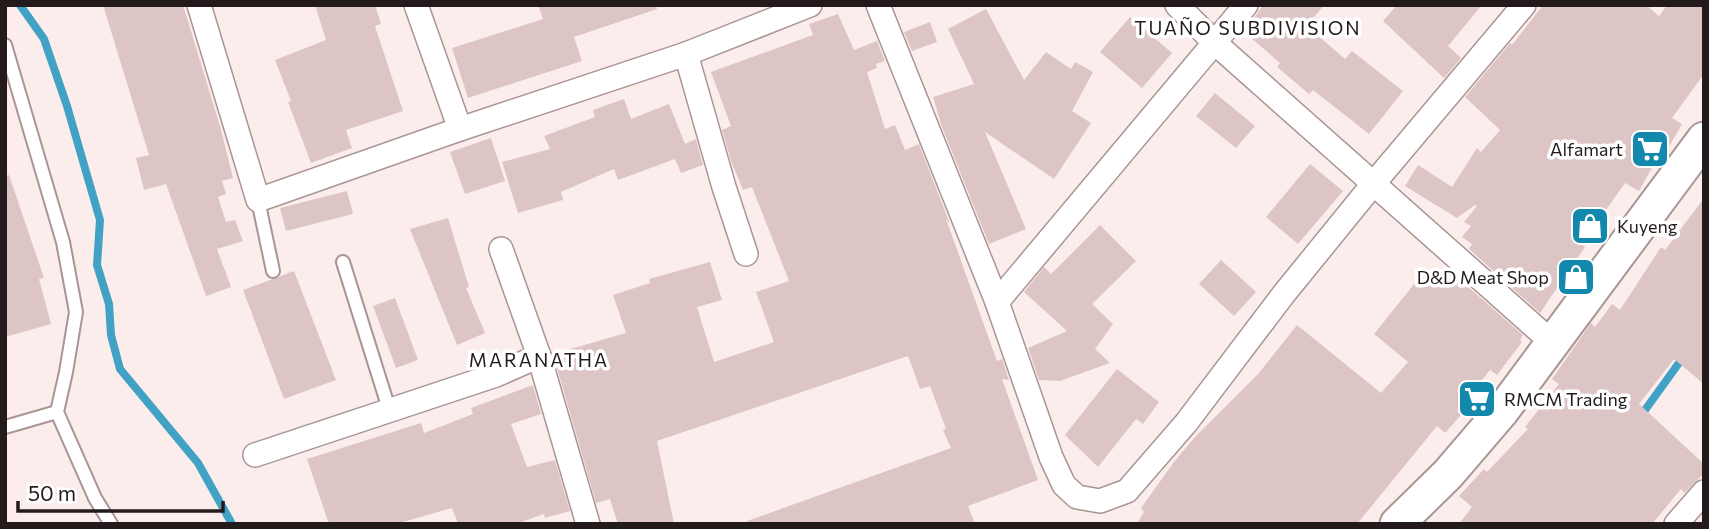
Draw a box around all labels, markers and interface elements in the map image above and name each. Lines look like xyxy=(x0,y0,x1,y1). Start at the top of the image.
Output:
district label: TUAÑO SUBDIVISION xyxy=(1134,16,1362,39)
supermarket icon: Alfamart xyxy=(1629,128,1671,170)
place label: Alfamart xyxy=(1550,138,1623,160)
shop icon: Kuyeng xyxy=(1569,205,1611,247)
place label: Kuyeng xyxy=(1617,215,1678,237)
shop icon: D&D Meat Shop xyxy=(1555,256,1597,298)
place label: D&D Meat Shop xyxy=(1417,266,1549,288)
district label: MARANATHA xyxy=(469,348,609,371)
supermarket icon: RMCM Trading xyxy=(1456,378,1498,420)
place label: RMCM Trading xyxy=(1504,388,1628,410)
scale bar xyxy=(18,470,222,514)
text: 50 m xyxy=(28,480,76,505)

